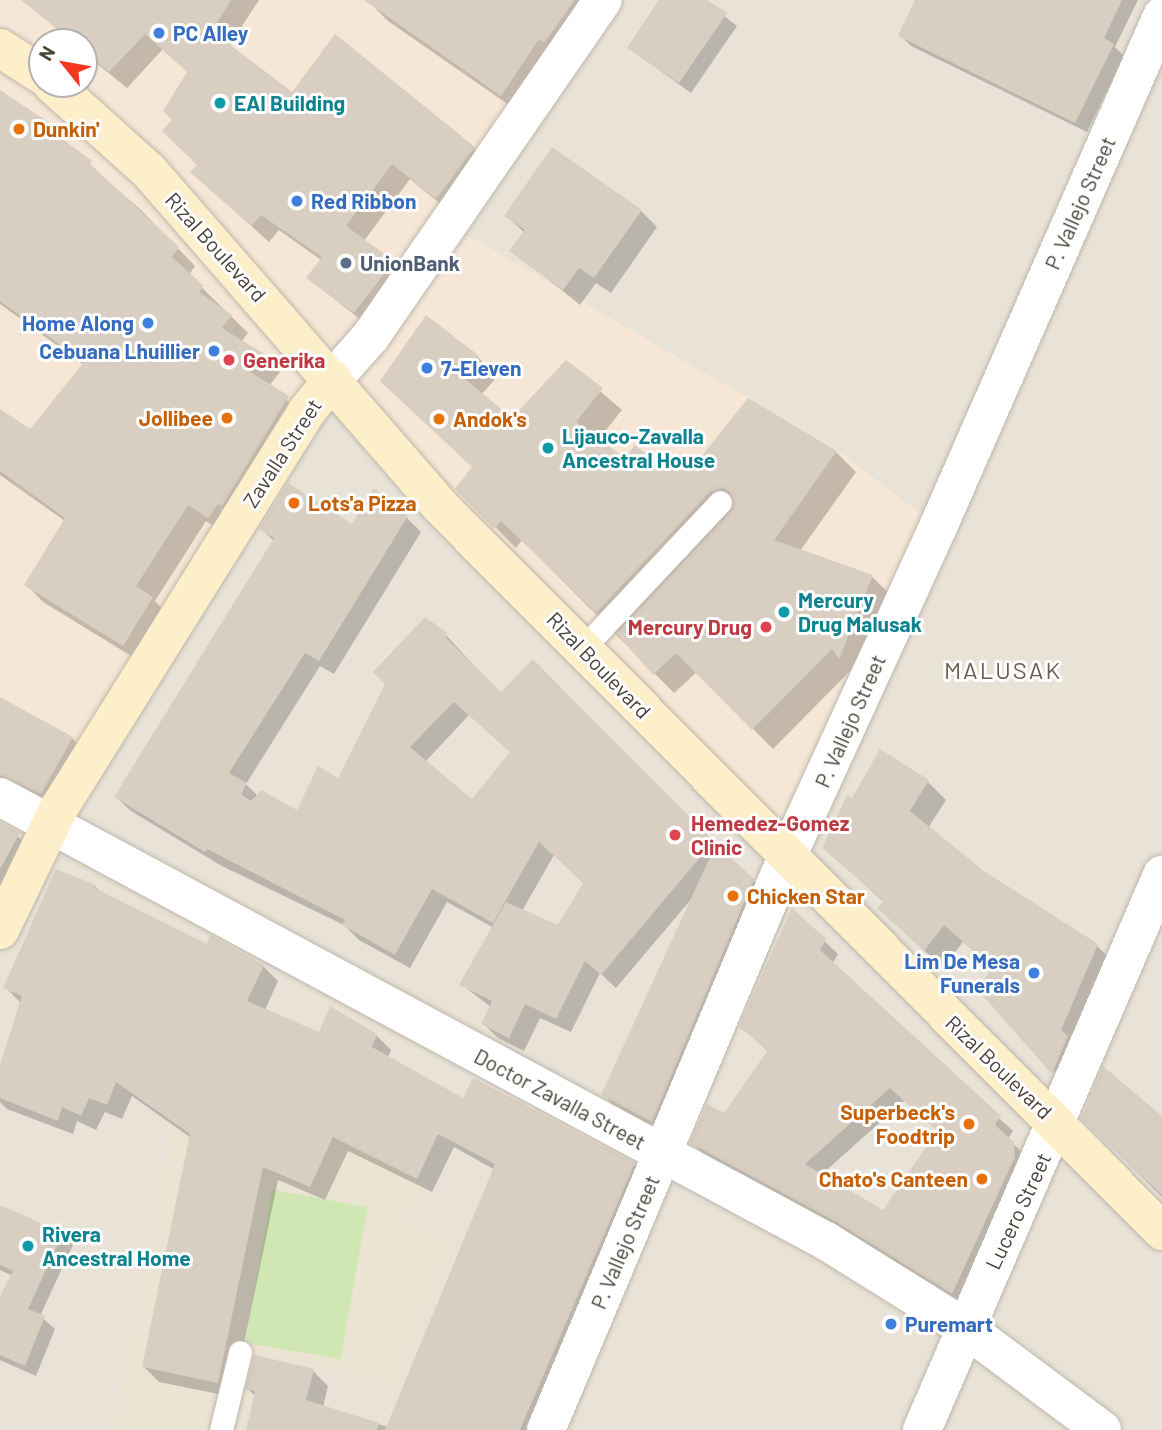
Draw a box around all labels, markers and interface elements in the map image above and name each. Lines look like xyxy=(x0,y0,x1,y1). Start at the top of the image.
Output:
place label: PC Alley xyxy=(173,20,248,46)
marker: PC Alley xyxy=(151,25,167,41)
north arrow xyxy=(28,28,98,98)
text: N xyxy=(33,42,59,64)
place label: EAI Building xyxy=(234,90,345,116)
marker: EAI Building xyxy=(212,95,228,111)
place label: Dunkin' xyxy=(33,116,99,142)
marker: Dunkin' xyxy=(11,121,27,137)
street label: P. Vallejo Street xyxy=(1039,133,1121,273)
street label: Rizal Boulevard xyxy=(160,187,272,307)
place label: Red Ribbon xyxy=(311,188,416,214)
marker: Red Ribbon xyxy=(289,193,305,209)
place label: UnionBank xyxy=(360,250,460,276)
marker: UnionBank xyxy=(338,255,354,271)
place label: Home Along xyxy=(22,310,134,336)
marker: Home Along xyxy=(140,315,156,331)
place label: Cebuana Lhuillier xyxy=(39,338,200,364)
marker: Cebuana Lhuillier xyxy=(206,343,222,359)
place label: Generika xyxy=(243,347,325,373)
marker: Generika xyxy=(221,352,237,368)
place label: 7-Eleven xyxy=(441,355,521,381)
marker: 7-Eleven xyxy=(419,360,435,376)
street label: Zavalla Street xyxy=(238,394,326,512)
place label: Jollibee xyxy=(139,405,213,431)
place label: Andok's xyxy=(453,406,527,432)
marker: Jollibee xyxy=(219,410,235,426)
marker: Andok's xyxy=(431,411,447,427)
place label: Lijauco-Zavalla Ancestral House xyxy=(562,423,715,473)
marker: Lijauco-Zavalla Ancestral House xyxy=(540,440,556,456)
place label: Lots'a Pizza xyxy=(308,490,417,516)
marker: Lots'a Pizza xyxy=(286,495,302,511)
place label: Mercury Drug Malusak xyxy=(798,587,922,637)
marker: Mercury Drug Malusak xyxy=(776,604,792,620)
street label: Rizal Boulevard xyxy=(542,606,656,724)
place label: Mercury Drug xyxy=(628,614,752,640)
marker: Mercury Drug xyxy=(758,619,774,635)
street label: P. Vallejo Street xyxy=(809,651,891,791)
district label: MALUSAK xyxy=(945,656,1061,684)
place label: Hemedez-Gomez Clinic xyxy=(691,810,849,860)
marker: Hemedez-Gomez Clinic xyxy=(665,825,685,845)
place label: Chicken Star xyxy=(747,883,865,909)
marker: Chicken Star xyxy=(725,888,741,904)
place label: Lim De Mesa Funerals xyxy=(904,948,1020,998)
marker: Lim De Mesa Funerals xyxy=(1026,965,1042,981)
street label: Rizal Boulevard xyxy=(940,1010,1058,1124)
street label: Doctor Zavalla Street xyxy=(470,1043,650,1155)
place label: Superbeck's Foodtrip xyxy=(840,1099,955,1149)
marker: Superbeck's Foodtrip xyxy=(961,1116,977,1132)
street label: Lucero Street xyxy=(980,1149,1056,1273)
place label: Chato's Canteen xyxy=(819,1166,968,1192)
street label: P. Vallejo Street xyxy=(586,1171,664,1313)
marker: Chato's Canteen xyxy=(974,1171,990,1187)
place label: Rivera Ancestral Home xyxy=(42,1221,191,1271)
marker: Rivera Ancestral Home xyxy=(20,1238,36,1254)
place label: Puremart xyxy=(905,1311,993,1337)
marker: Puremart xyxy=(883,1316,899,1332)

